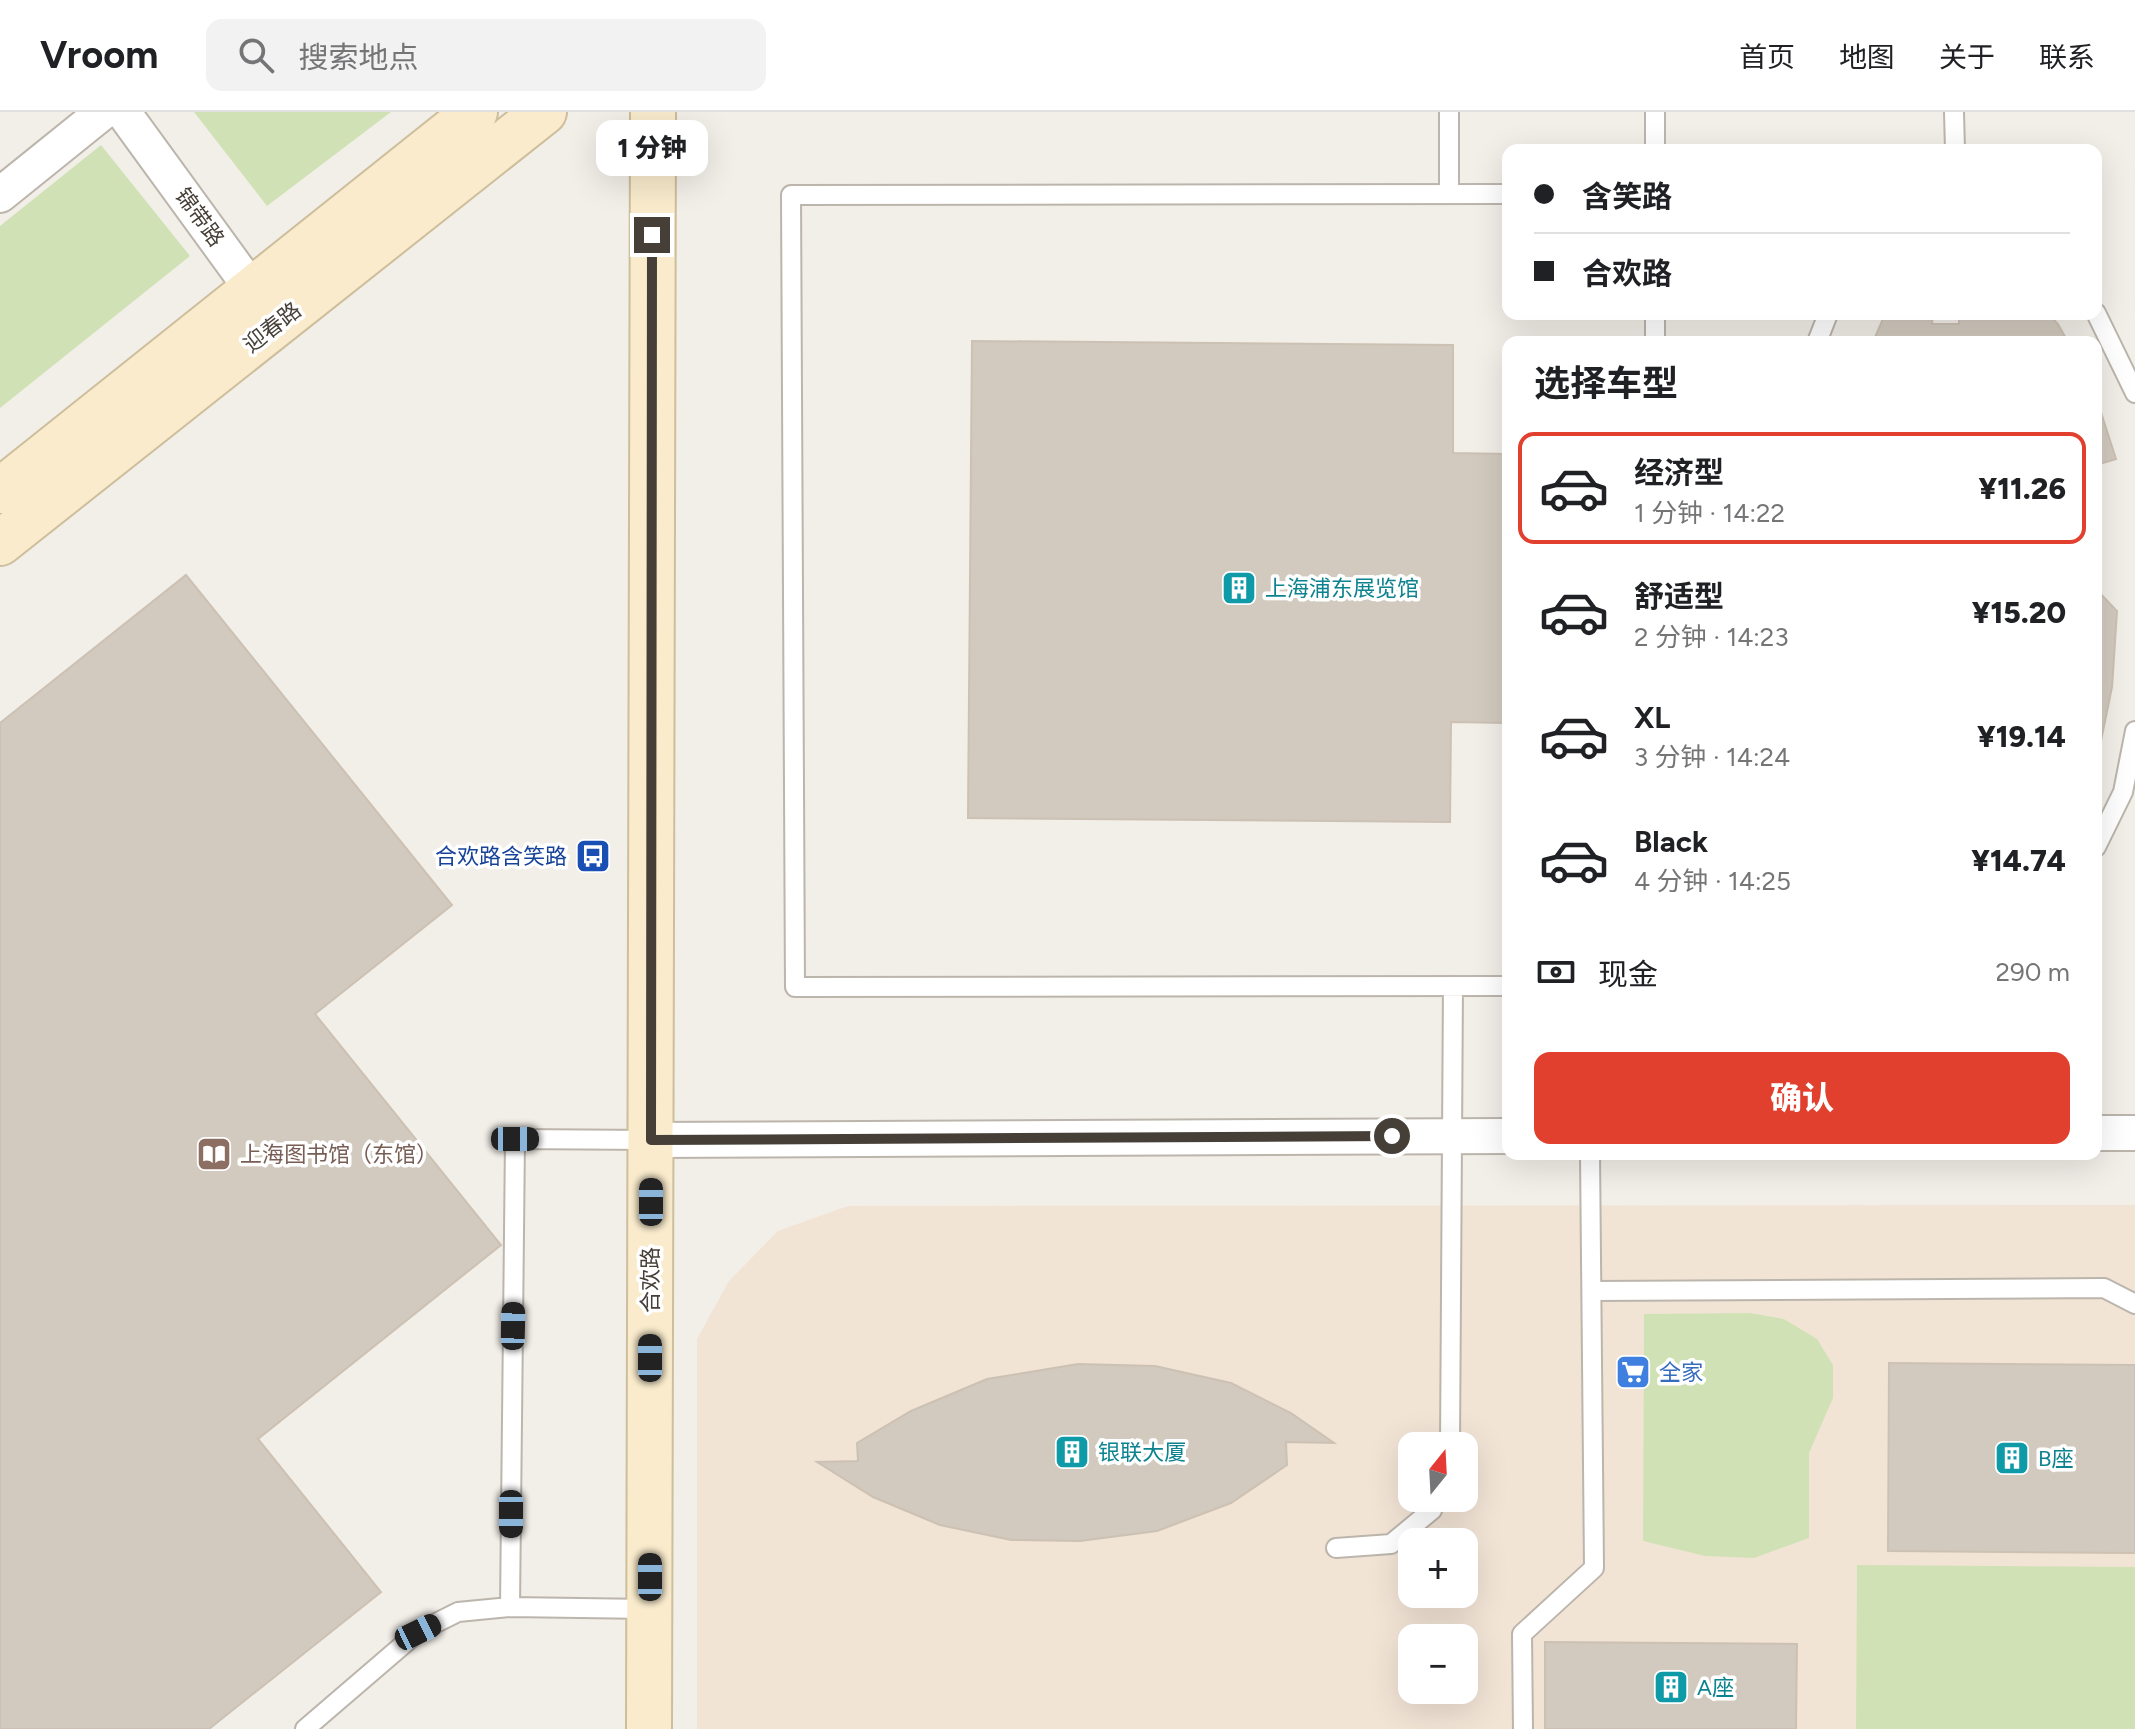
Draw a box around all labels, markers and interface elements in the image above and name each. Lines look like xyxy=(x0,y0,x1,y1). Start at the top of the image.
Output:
search box xyxy=(206,19,766,91)
text: Vroom xyxy=(40,32,158,78)
icon: search xyxy=(234,33,278,77)
text: 搜索地点 xyxy=(298,39,418,76)
text: 首页 xyxy=(1739,40,1795,74)
text: 地图 xyxy=(1839,40,1895,74)
text: 关于 xyxy=(1939,40,1995,74)
text: 联系 xyxy=(2039,40,2095,74)
callout: 1 分钟 xyxy=(596,119,708,175)
text: 1 分钟 xyxy=(617,132,687,164)
text: 含笑路 xyxy=(1582,178,1672,215)
street label: 锦带路 xyxy=(169,183,230,252)
route end xyxy=(634,217,670,253)
text: 合欢路 xyxy=(1582,255,1672,292)
street label: 迎春路 xyxy=(238,296,307,358)
text: 选择车型 xyxy=(1534,362,1678,405)
icon: car xyxy=(1538,452,1610,524)
text: 经济型 xyxy=(1634,454,1724,491)
text: ¥11.26 xyxy=(1979,470,2066,507)
text: 1 分钟 · 14:22 xyxy=(1634,497,1785,529)
building icon: 上海浦东展览馆 xyxy=(1220,569,1258,607)
place label: 上海浦东展览馆 xyxy=(1265,575,1419,602)
icon: car xyxy=(1538,576,1610,648)
text: 舒适型 xyxy=(1634,578,1724,615)
text: ¥15.20 xyxy=(1972,594,2066,631)
text: 2 分钟 · 14:23 xyxy=(1634,621,1789,653)
text: XL xyxy=(1634,699,1670,736)
icon: car xyxy=(1538,700,1610,772)
text: ¥19.14 xyxy=(1977,718,2066,755)
text: 3 分钟 · 14:24 xyxy=(1634,741,1790,773)
text: Black xyxy=(1634,823,1708,860)
icon: car xyxy=(1538,824,1610,896)
bus stop icon: 合欢路含笑路 xyxy=(574,837,612,875)
text: ¥14.74 xyxy=(1971,842,2066,879)
place label: 合欢路含笑路 xyxy=(435,843,567,870)
text: 4 分钟 · 14:25 xyxy=(1634,865,1791,897)
icon: cash xyxy=(1534,950,1578,994)
text: 现金 xyxy=(1598,956,1658,993)
text: 290 m xyxy=(1996,956,2070,988)
button: 确认 xyxy=(1534,1052,2070,1144)
route start xyxy=(1374,1118,1410,1154)
car xyxy=(491,1127,539,1151)
library icon: 上海图书馆（东馆） xyxy=(195,1135,233,1173)
place label: 上海图书馆（东馆） xyxy=(240,1141,438,1168)
car xyxy=(639,1178,663,1226)
street label: 合欢路 xyxy=(637,1247,664,1313)
car xyxy=(501,1302,525,1350)
car xyxy=(638,1334,662,1382)
supermarket icon: 全家 xyxy=(1614,1353,1652,1391)
place label: 全家 xyxy=(1659,1359,1703,1386)
north arrow xyxy=(1398,1432,1478,1512)
map controls xyxy=(1398,1432,1478,1704)
building icon: 银联大厦 xyxy=(1053,1433,1091,1471)
place label: 银联大厦 xyxy=(1098,1439,1186,1466)
building icon: B座 xyxy=(1993,1439,2031,1477)
place label: B座 xyxy=(2038,1445,2073,1472)
car xyxy=(499,1490,523,1538)
button: + xyxy=(1398,1528,1478,1608)
car xyxy=(638,1553,662,1601)
car xyxy=(391,1611,445,1653)
button: − xyxy=(1398,1624,1478,1704)
building icon: A座 xyxy=(1652,1668,1690,1706)
place label: A座 xyxy=(1697,1674,1734,1701)

